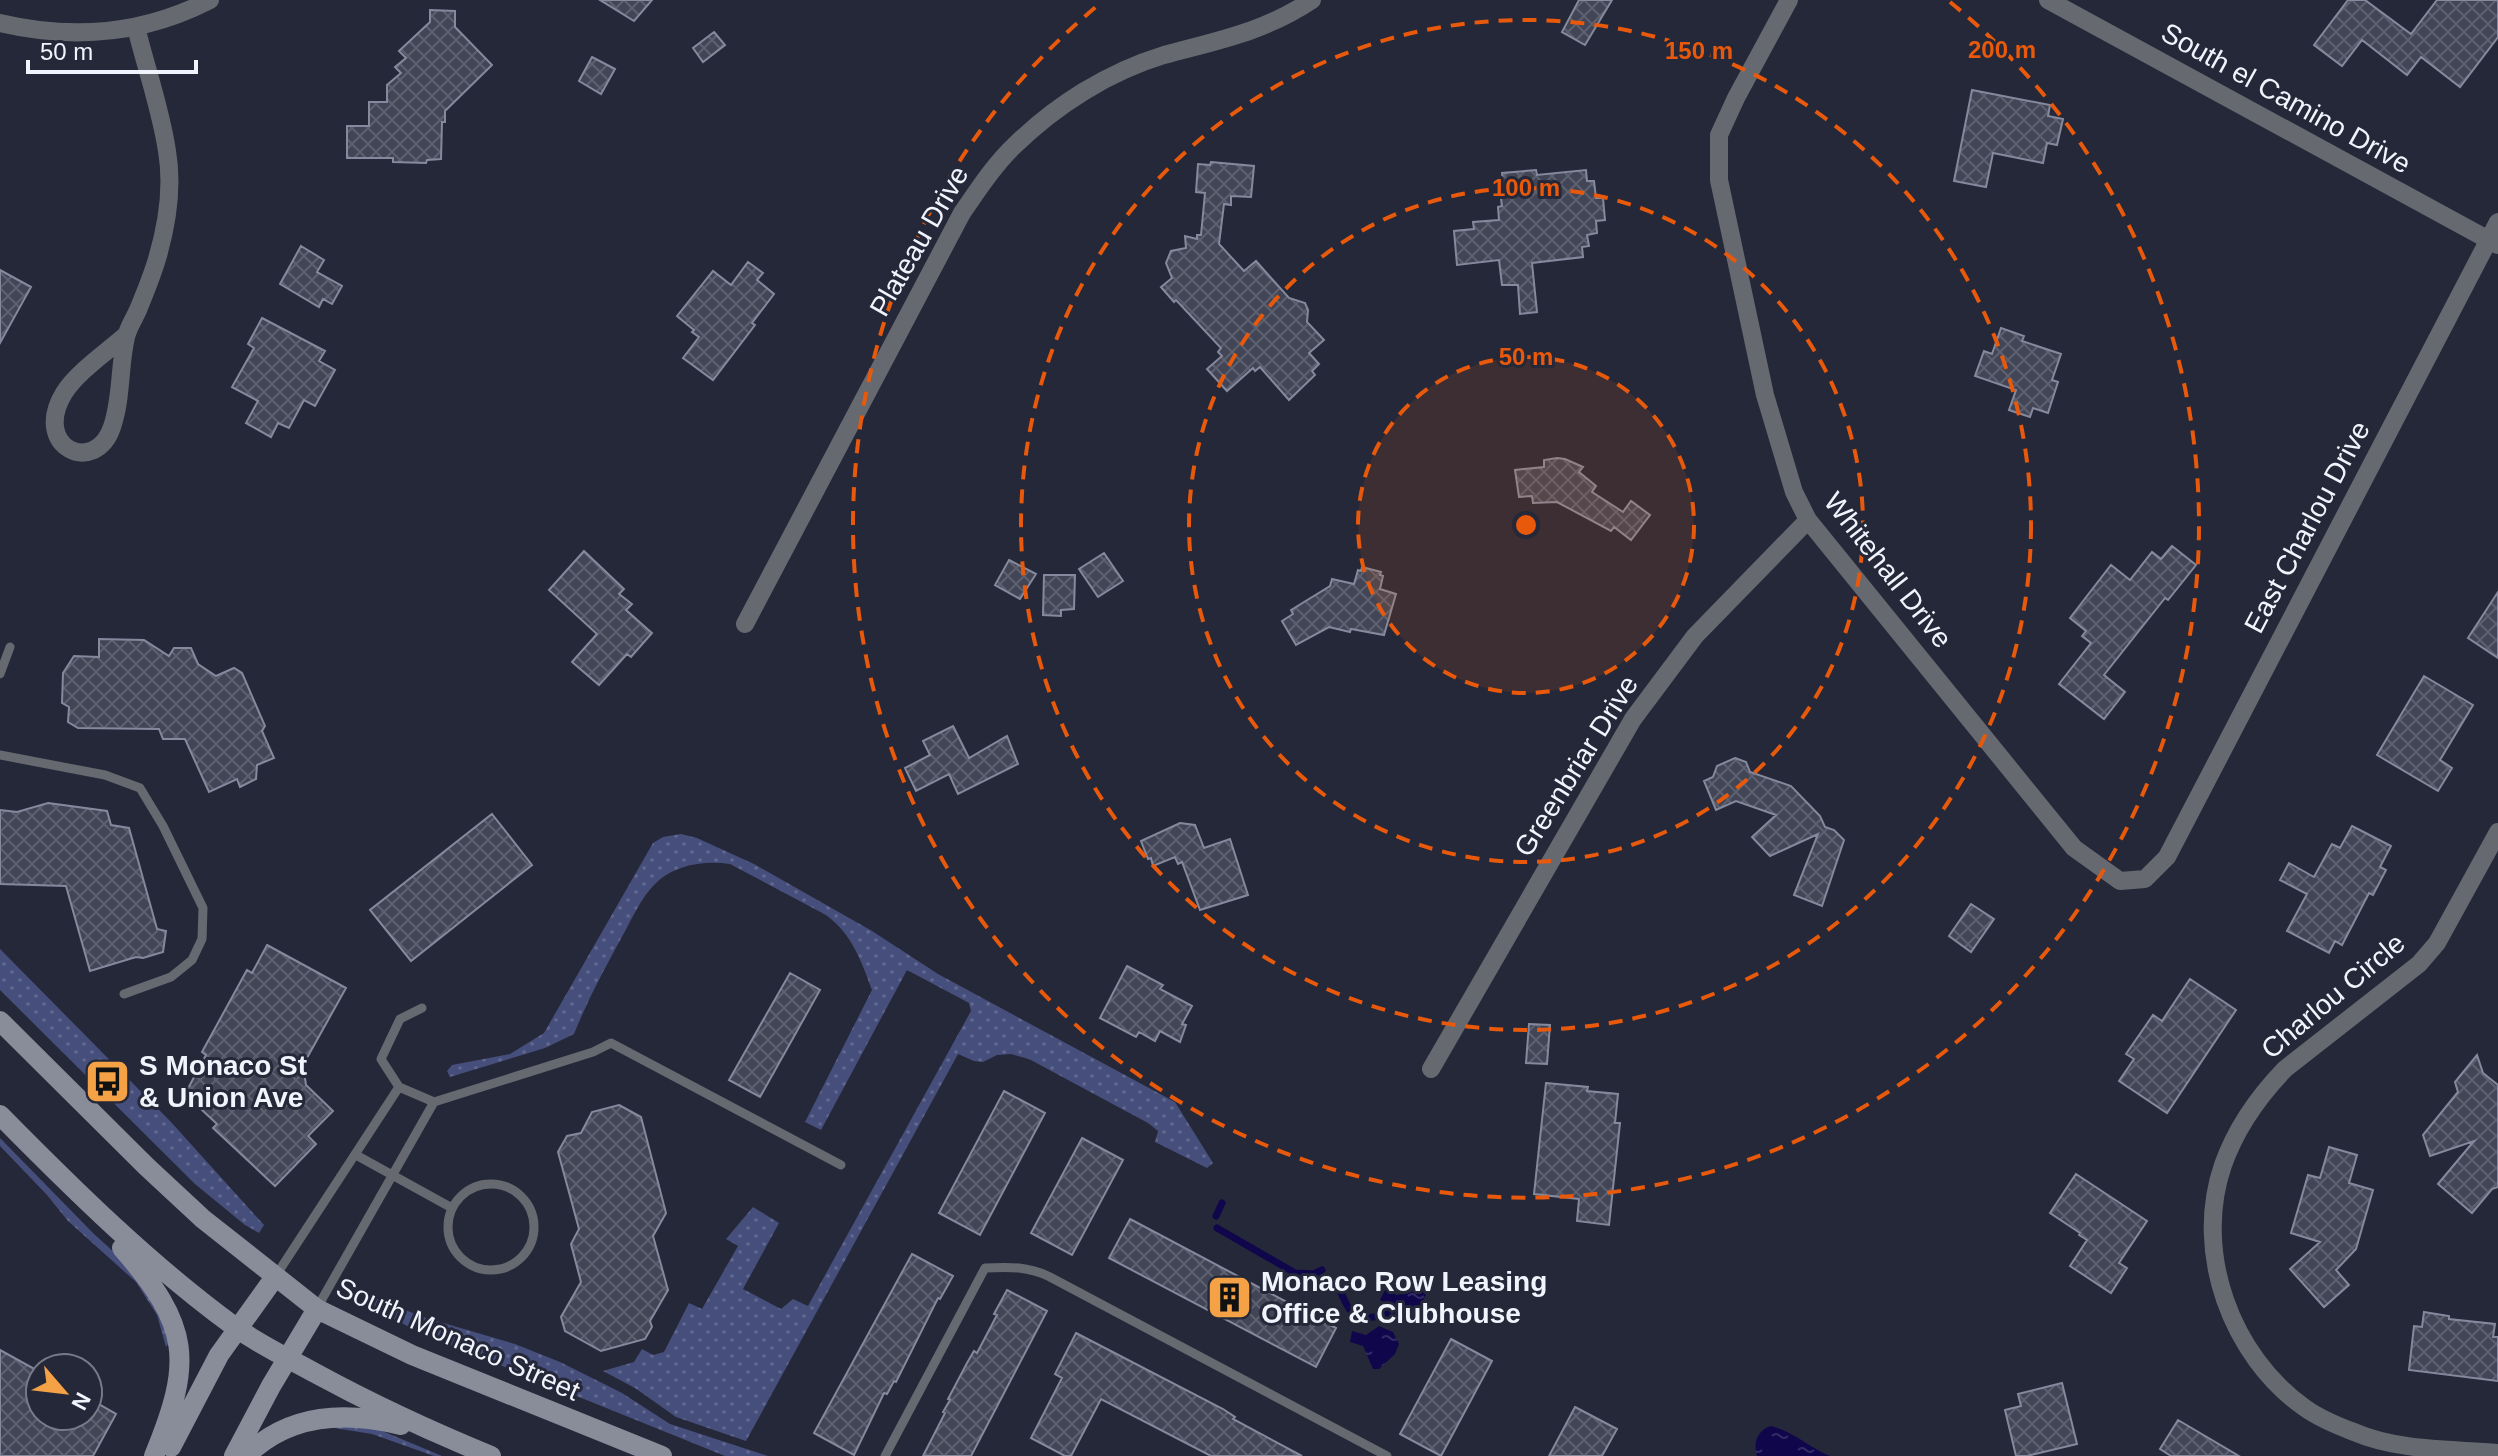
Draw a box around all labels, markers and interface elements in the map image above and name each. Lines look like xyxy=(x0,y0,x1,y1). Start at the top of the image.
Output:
street label: South el Camino Drive xyxy=(2156,17,2416,179)
scale bar xyxy=(28,24,196,74)
text: 200 m xyxy=(1968,36,2036,63)
text: 150 m xyxy=(1665,37,1733,64)
text: 50 m xyxy=(40,38,93,65)
street label: Plateau Drive xyxy=(864,160,974,322)
text: 100 m xyxy=(1492,174,1560,201)
text: 50 m xyxy=(1499,343,1553,370)
street label: East Charlou Drive xyxy=(2238,416,2376,638)
street label: Whitehall Drive xyxy=(1818,486,1958,654)
centre of rings xyxy=(1512,511,1540,539)
street label: Greenbriar Drive xyxy=(1508,670,1644,862)
street label: Charlou Circle xyxy=(2255,927,2411,1065)
place label: S Monaco St & Union Ave xyxy=(139,1050,307,1113)
bus stop icon: S Monaco St & Union Ave xyxy=(84,1057,132,1105)
place label: Monaco Row Leasing Office & Clubhouse xyxy=(1261,1266,1547,1329)
street label: South Monaco Street xyxy=(332,1271,585,1407)
building icon: Monaco Row Leasing Office & Clubhouse xyxy=(1206,1273,1254,1321)
north arrow xyxy=(24,1352,104,1432)
text: N xyxy=(66,1388,96,1414)

